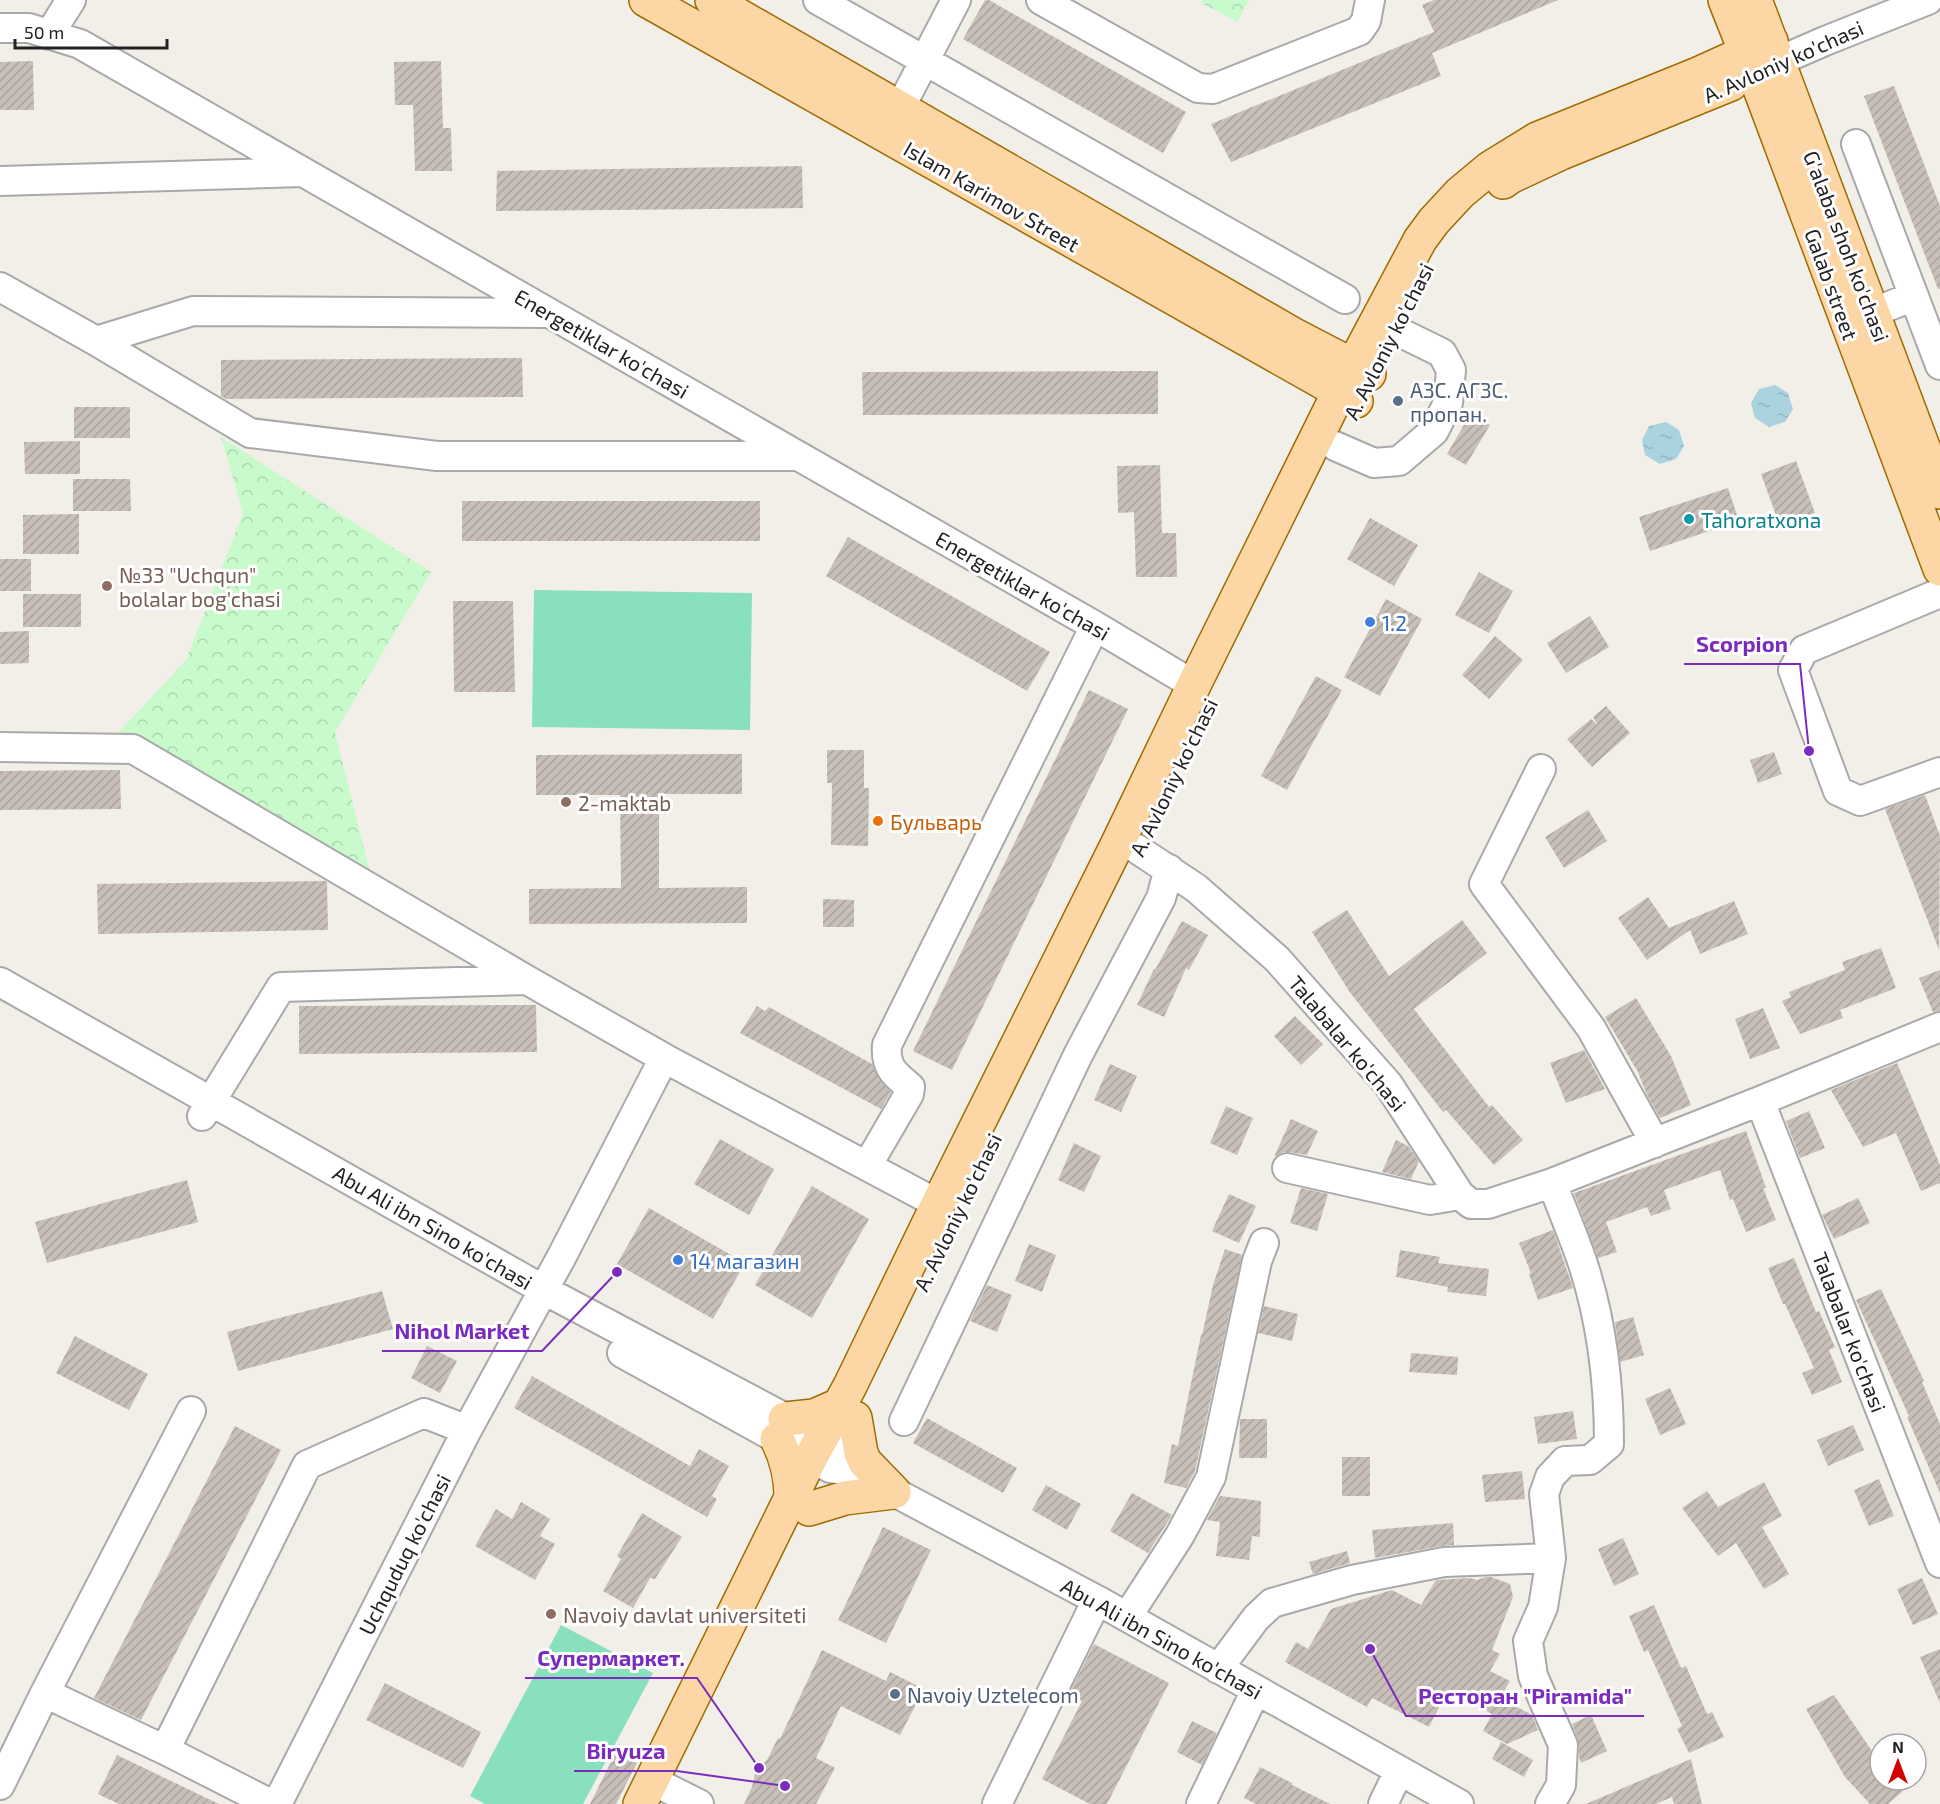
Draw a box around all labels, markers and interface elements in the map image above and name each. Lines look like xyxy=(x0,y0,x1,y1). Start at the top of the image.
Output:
scale bar xyxy=(15,12,166,50)
street label: A. Avloniy ko'chasi xyxy=(1699,14,1867,108)
text: 50 m xyxy=(24,21,64,43)
street label: Islam Karimov Street xyxy=(900,136,1084,256)
street label: G'alaba shoh ko'chasi xyxy=(1799,147,1895,345)
street label: Galab street xyxy=(1800,225,1864,343)
street label: A. Avloniy ko'chasi xyxy=(1338,258,1438,424)
street label: Energetiklar ko'chasi xyxy=(511,283,693,403)
place label: АЗС. АГЗС. пропан. xyxy=(1410,377,1508,426)
marker: АЗС. АГЗС. пропан. xyxy=(1391,394,1405,408)
place label: Tahoratxona xyxy=(1701,507,1821,532)
marker: Tahoratxona xyxy=(1682,512,1696,526)
street label: Energetiklar ko'chasi xyxy=(932,525,1114,645)
place label: №33 "Uchqun" bolalar bog'chasi xyxy=(119,562,281,611)
marker: №33 "Uchqun" bolalar bog'chasi xyxy=(100,579,114,593)
place label: 1.2 xyxy=(1382,610,1407,635)
marker: 1.2 xyxy=(1363,615,1377,629)
callout: Scorpion xyxy=(1684,624,1800,664)
text: Scorpion xyxy=(1696,630,1788,656)
street label: A. Avloniy ko'chasi xyxy=(1124,694,1222,860)
place label: 2-maktab xyxy=(578,790,671,815)
marker: 2-maktab xyxy=(559,795,573,809)
place label: Бульварь xyxy=(890,809,982,835)
marker: Бульварь xyxy=(871,814,885,828)
street label: Talabalar ko'chasi xyxy=(1284,970,1412,1116)
street label: A. Avloniy ko'chasi xyxy=(908,1129,1006,1295)
street label: Abu Ali ibn Sino ko'chasi xyxy=(329,1160,537,1294)
place label: 14 магазин xyxy=(690,1248,800,1273)
street label: Talabalar ko'chasi xyxy=(1808,1249,1892,1415)
marker: 14 магазин xyxy=(671,1253,685,1267)
callout: Nihol Market xyxy=(382,1311,542,1351)
text: Nihol Market xyxy=(394,1317,530,1343)
street label: Uchquduq ko'chasi xyxy=(353,1470,455,1638)
street label: Abu Ali ibn Sino ko'chasi xyxy=(1057,1572,1267,1704)
place label: Navoiy davlat universiteti xyxy=(563,1602,806,1627)
marker: Navoiy davlat universiteti xyxy=(544,1607,558,1621)
callout: Супермаркет. xyxy=(525,1638,697,1678)
text: Супермаркет. xyxy=(537,1644,685,1670)
callout: Ресторан "Piramida" xyxy=(1406,1676,1644,1716)
place label: Navoiy Uztelecom xyxy=(907,1682,1079,1707)
text: Ресторан "Piramida" xyxy=(1418,1682,1632,1708)
marker: Navoiy Uztelecom xyxy=(888,1687,902,1701)
callout: Biryuza xyxy=(574,1731,677,1771)
north arrow xyxy=(1868,1732,1928,1792)
text: Biryuza xyxy=(586,1737,666,1764)
text: N xyxy=(1892,1737,1904,1756)

